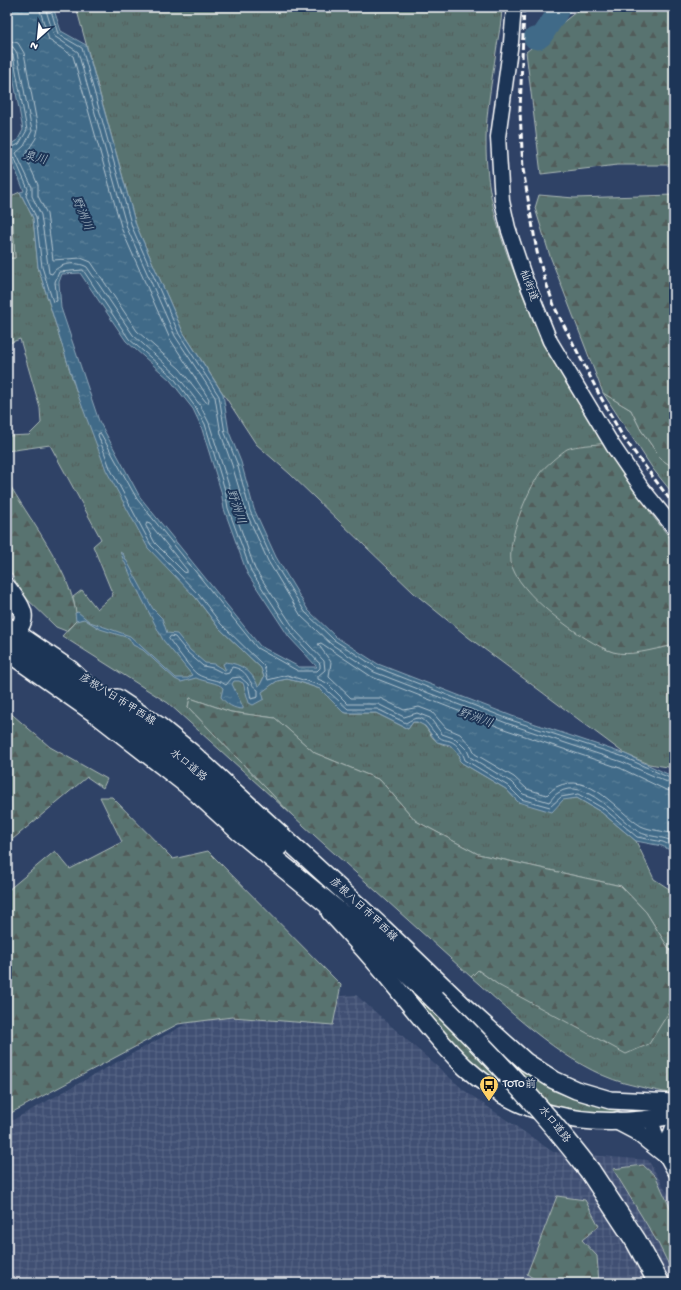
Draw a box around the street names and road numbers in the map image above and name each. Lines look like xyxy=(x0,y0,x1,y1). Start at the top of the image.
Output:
street label: 杣街道 xyxy=(516,268,540,304)
street label: 彦根八日市甲西線 xyxy=(77,671,158,728)
street label: 水口道路 xyxy=(167,746,209,785)
street label: 彦根八日市甲西線 xyxy=(327,875,400,944)
street label: 水口道路 xyxy=(535,1103,573,1146)

